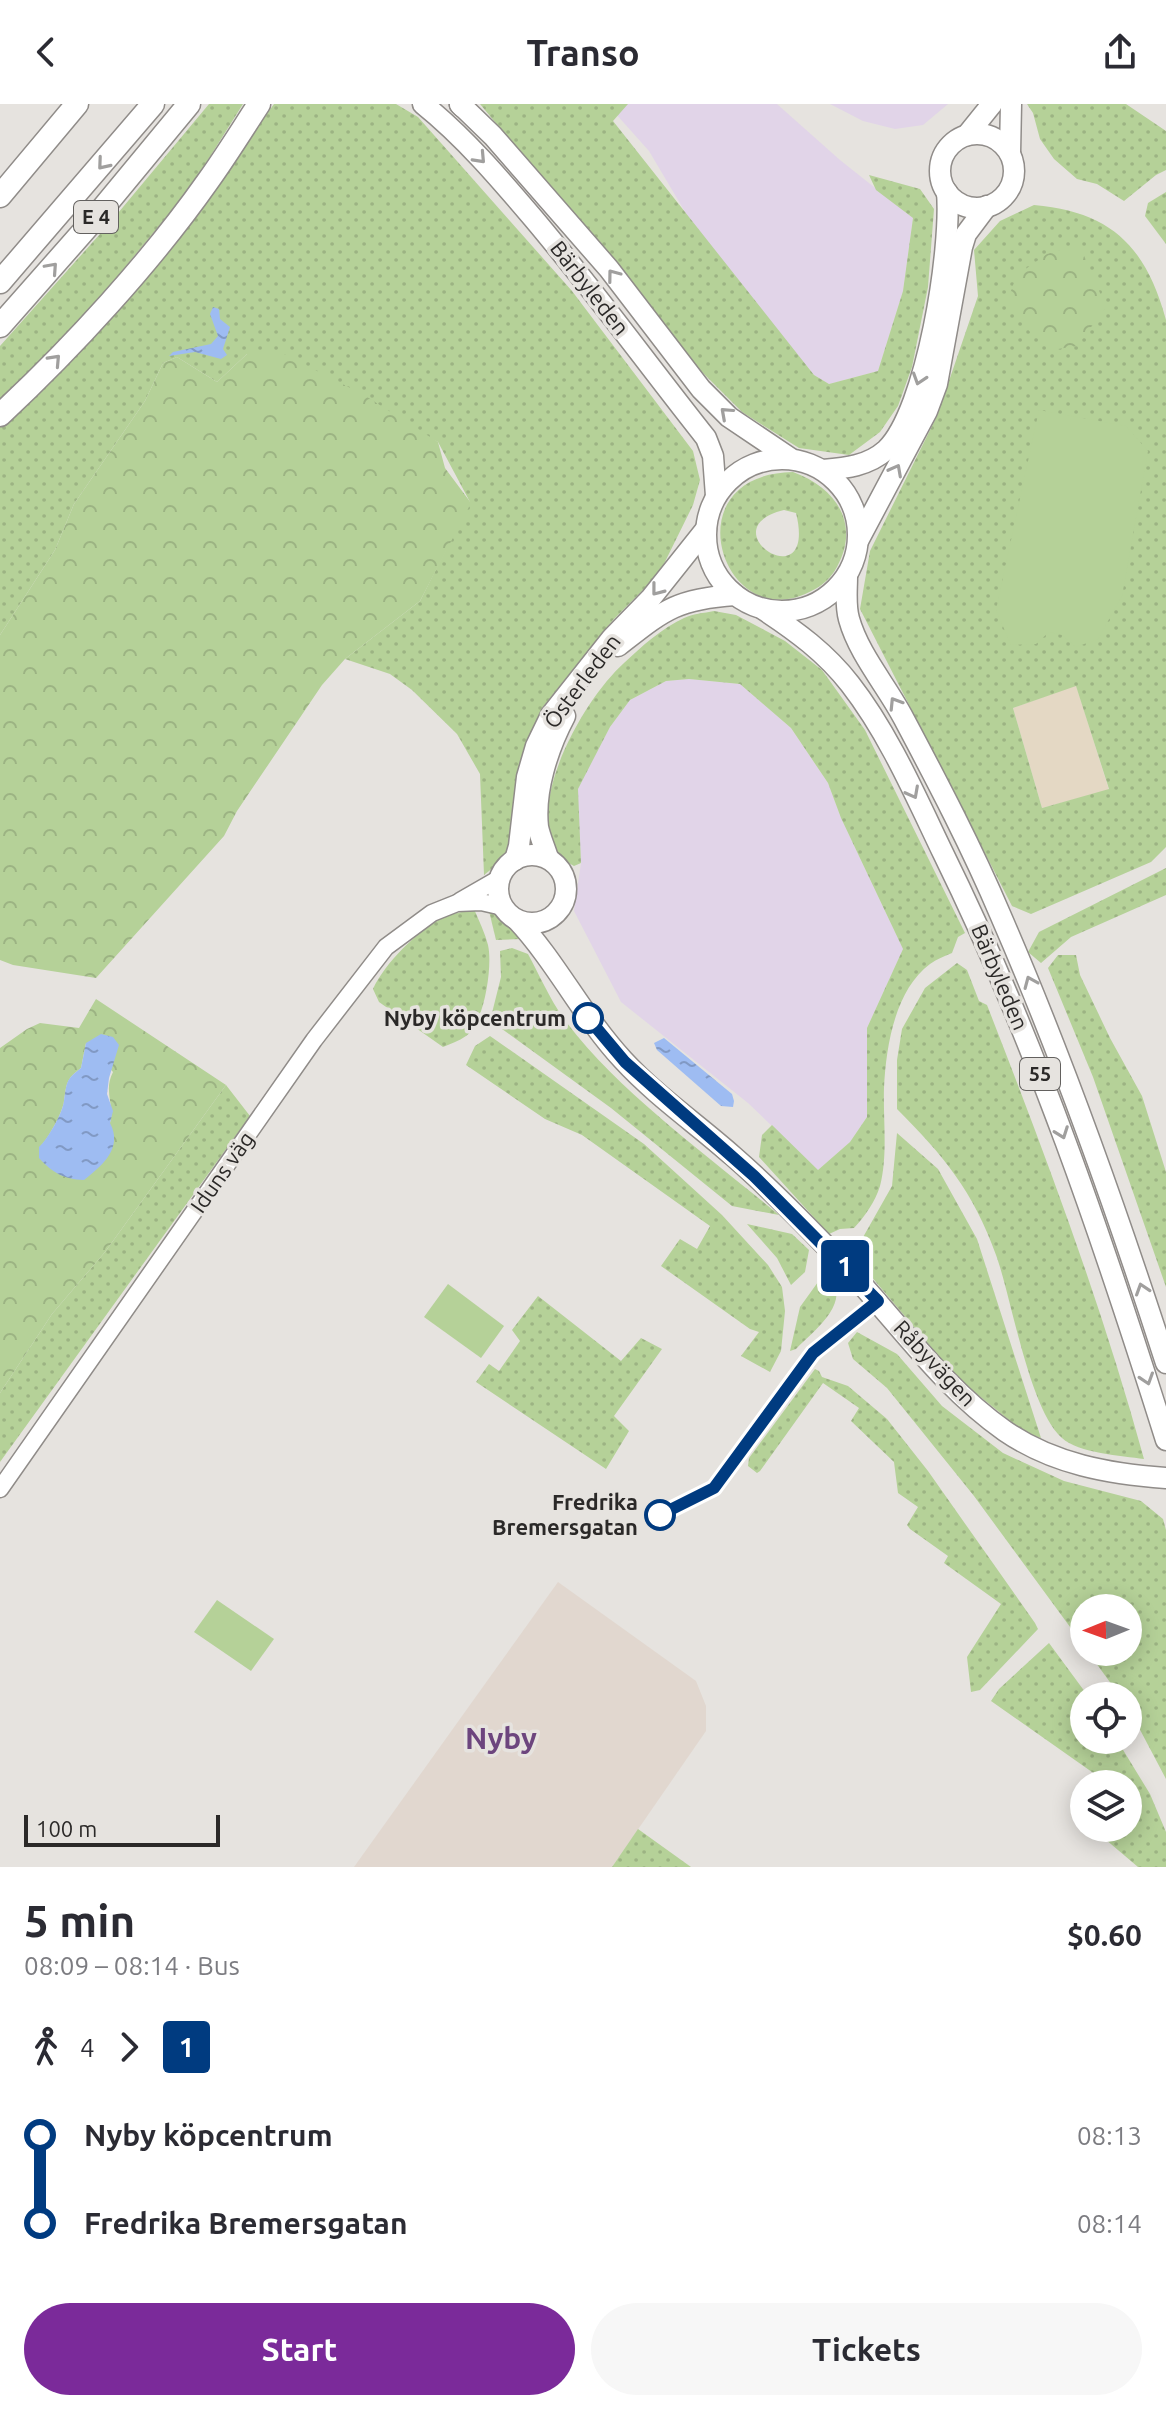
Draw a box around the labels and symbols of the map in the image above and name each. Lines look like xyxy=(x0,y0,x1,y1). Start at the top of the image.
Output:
one-way arrow xyxy=(470,148,484,163)
one-way arrow xyxy=(98,154,113,169)
road number: E 4 xyxy=(74,201,118,233)
street label: Bärbyleden xyxy=(546,236,635,340)
one-way arrow xyxy=(42,262,56,277)
one-way arrow xyxy=(609,270,623,284)
one-way arrow xyxy=(46,355,61,369)
one-way arrow xyxy=(913,371,929,385)
one-way arrow xyxy=(721,408,736,423)
one-way arrow xyxy=(886,464,901,479)
one-way arrow xyxy=(653,581,667,596)
street label: Österleden xyxy=(538,629,625,733)
one-way arrow xyxy=(889,697,905,712)
one-way arrow xyxy=(903,784,919,798)
street label: Bärbyleden xyxy=(967,920,1034,1033)
one-way arrow xyxy=(1023,976,1039,990)
marker: Nyby köpcentrum xyxy=(573,1003,603,1033)
place label: Nyby köpcentrum xyxy=(384,1005,566,1030)
road number: 55 xyxy=(1020,1058,1060,1090)
one-way arrow xyxy=(1053,1125,1069,1139)
street label: Iduns väg xyxy=(185,1126,258,1217)
line badge: 1 xyxy=(819,1240,871,1292)
one-way arrow xyxy=(1135,1282,1151,1296)
street label: Råbyvägen xyxy=(889,1315,981,1411)
one-way arrow xyxy=(1137,1371,1153,1385)
place label: Fredrika Bremersgatan xyxy=(492,1489,638,1539)
marker: Fredrika Bremersgatan xyxy=(645,1500,675,1530)
north arrow xyxy=(1070,1594,1142,1666)
district label: Nyby xyxy=(465,1721,537,1755)
scale bar xyxy=(24,1811,220,1847)

